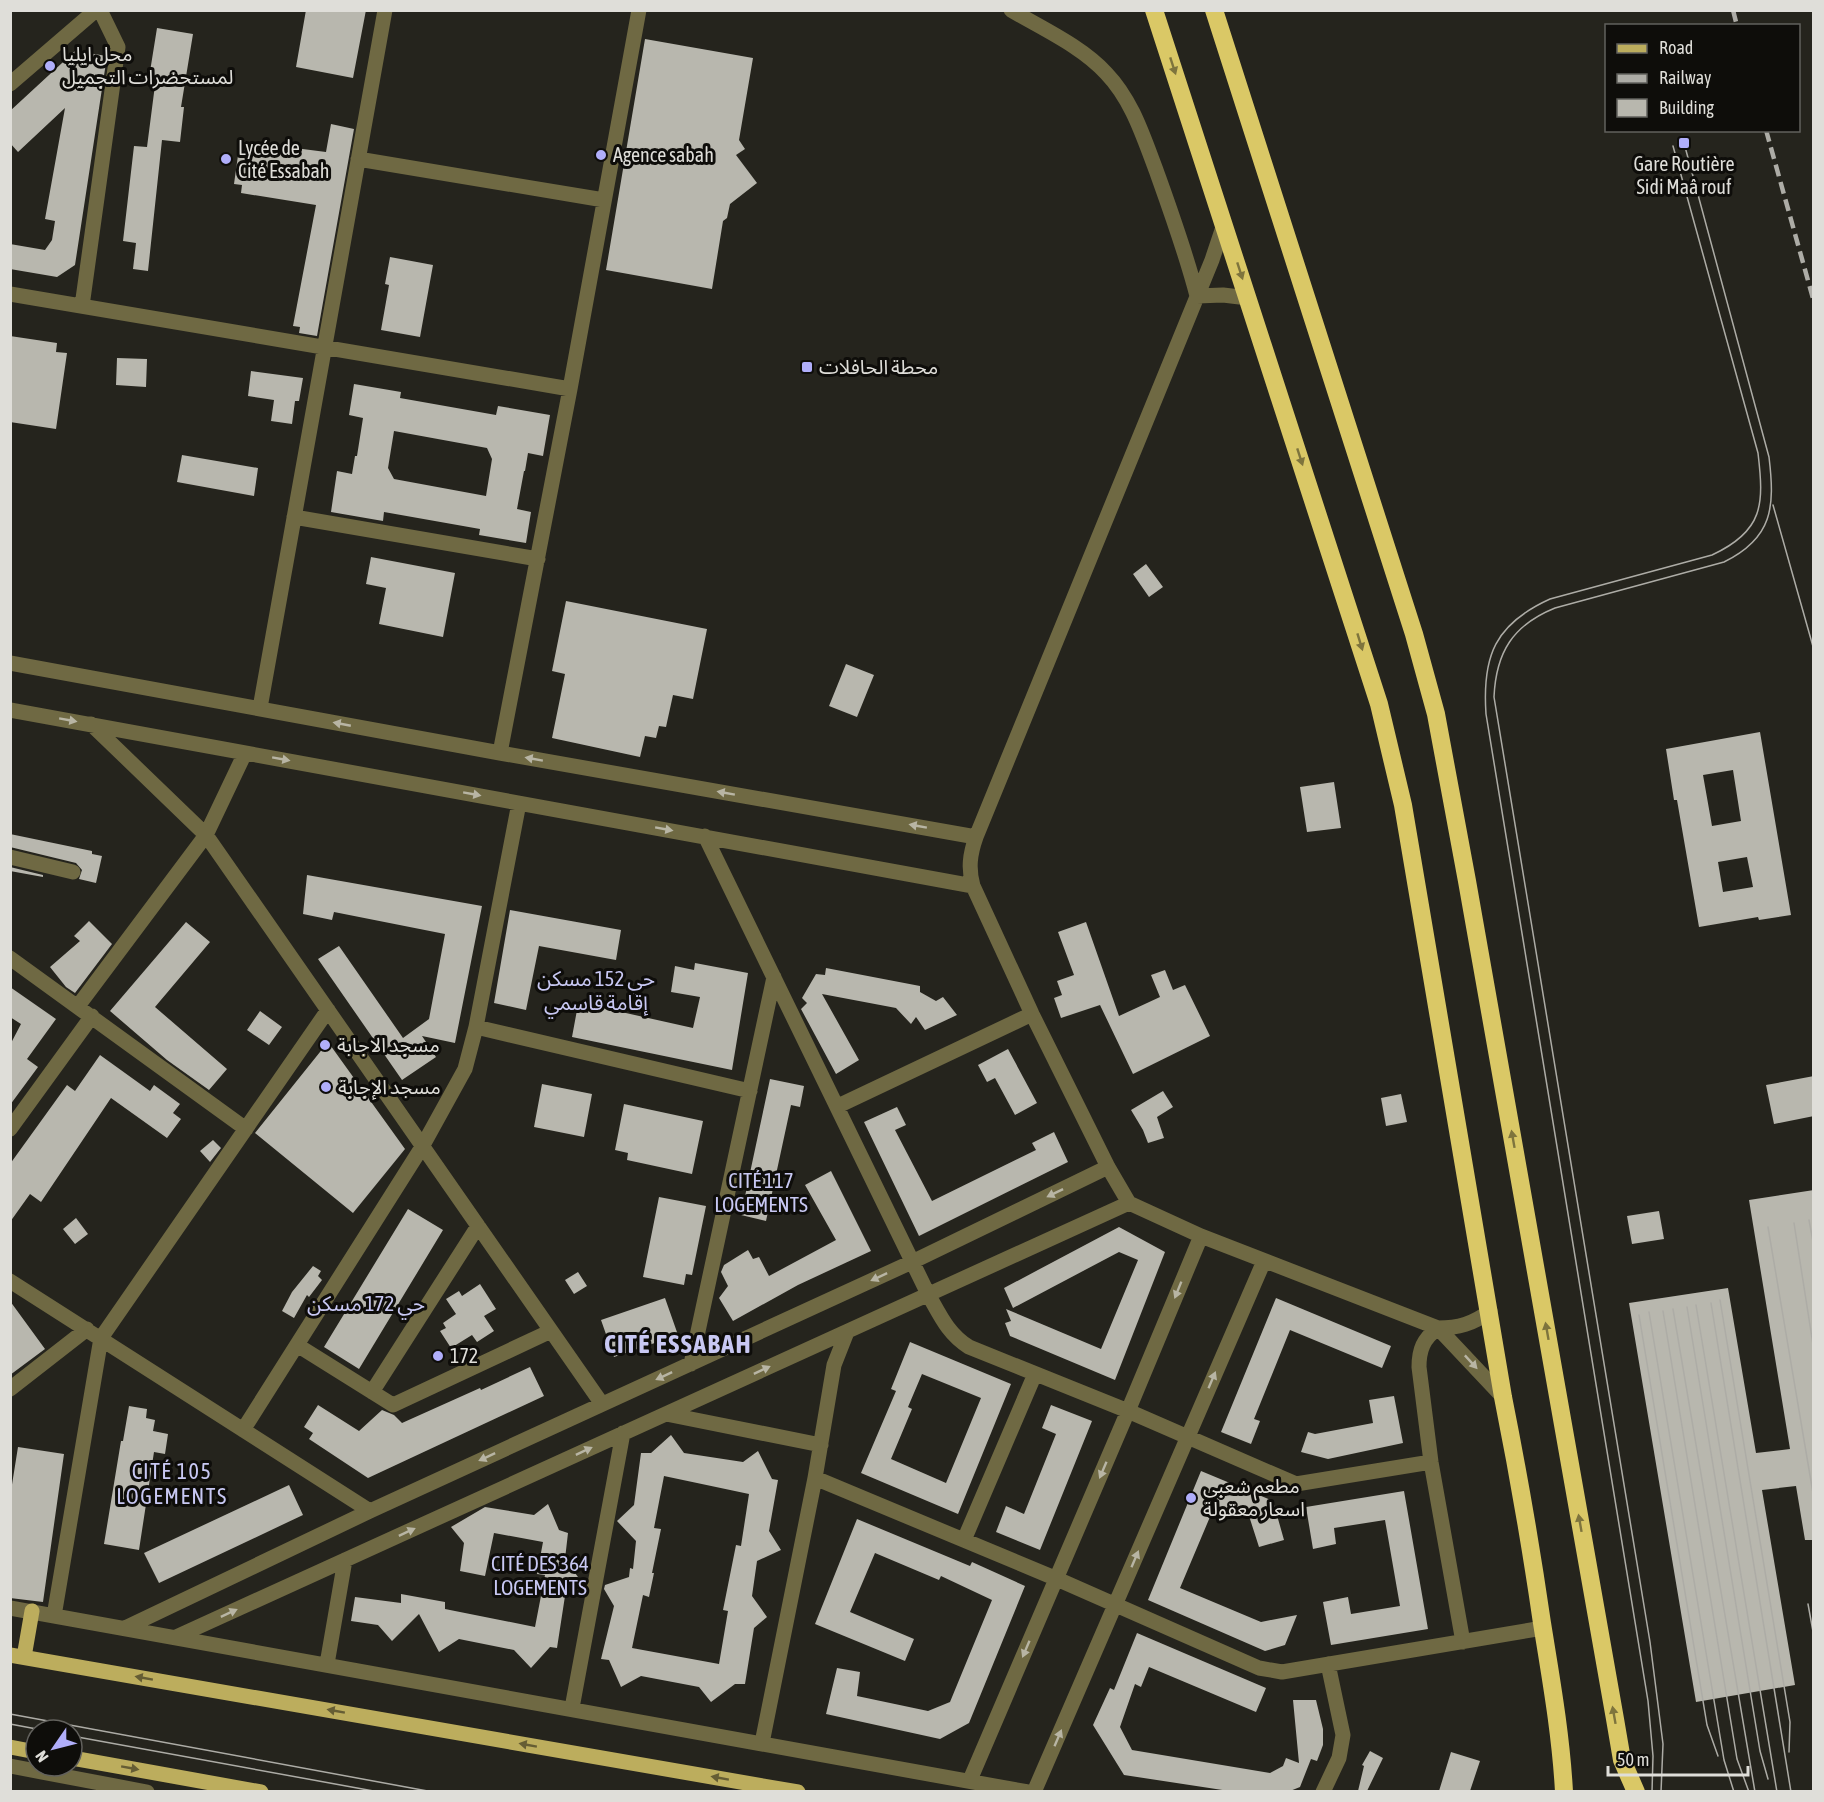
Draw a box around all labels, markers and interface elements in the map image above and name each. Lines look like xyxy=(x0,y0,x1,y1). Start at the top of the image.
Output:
legend xyxy=(1605,24,1800,132)
text: Road xyxy=(1659,37,1693,58)
place label: محل ايليا لمستحضرات التجميل xyxy=(62,42,234,89)
one-way arrow xyxy=(1168,57,1178,75)
marker: محل ايليا لمستحضرات التجميل xyxy=(43,59,57,73)
text: Railway xyxy=(1659,67,1711,88)
text: Building xyxy=(1659,97,1714,118)
place label: Lycée de Cité Essabah xyxy=(238,136,329,182)
marker: Gare Routière Sidi Maâ rouf xyxy=(1677,136,1691,150)
place label: Agence sabah xyxy=(613,143,714,166)
marker: Agence sabah xyxy=(594,148,608,162)
marker: Lycée de Cité Essabah xyxy=(219,152,233,166)
place label: Gare Routière Sidi Maâ rouf xyxy=(1633,152,1735,198)
one-way arrow xyxy=(1236,262,1245,280)
place label: محطة الحافلات xyxy=(819,355,938,378)
marker: محطة الحافلات xyxy=(800,360,814,374)
one-way arrow xyxy=(1296,448,1306,466)
one-way arrow xyxy=(1356,633,1365,651)
one-way arrow xyxy=(59,716,78,725)
one-way arrow xyxy=(333,719,352,728)
one-way arrow xyxy=(525,754,544,763)
one-way arrow xyxy=(271,755,290,764)
one-way arrow xyxy=(717,788,736,797)
one-way arrow xyxy=(463,790,482,799)
one-way arrow xyxy=(909,822,928,831)
one-way arrow xyxy=(655,825,674,834)
district label: حي 152 مسكن إقامة قاسمي xyxy=(537,966,655,1019)
place label: مسجد الاجابة xyxy=(337,1033,440,1056)
marker: مسجد الاجابة xyxy=(318,1038,332,1052)
place label: مسجد الإجابة xyxy=(338,1075,441,1100)
marker: مسجد الإجابة xyxy=(319,1080,333,1094)
one-way arrow xyxy=(1508,1130,1517,1149)
district label: CITÉ 117 LOGEMENTS xyxy=(714,1168,808,1216)
one-way arrow xyxy=(1046,1188,1063,1198)
one-way arrow xyxy=(871,1273,888,1282)
one-way arrow xyxy=(1173,1281,1182,1299)
district label: حي 172 مسكن xyxy=(307,1291,425,1320)
one-way arrow xyxy=(1542,1322,1551,1341)
district label: CITÉ ESSABAH xyxy=(604,1329,752,1359)
place label: 172 xyxy=(450,1344,478,1367)
marker: 172 xyxy=(431,1349,445,1363)
one-way arrow xyxy=(1464,1354,1478,1368)
one-way arrow xyxy=(753,1366,770,1375)
one-way arrow xyxy=(654,1371,672,1381)
one-way arrow xyxy=(1208,1371,1218,1389)
one-way arrow xyxy=(576,1447,593,1456)
one-way arrow xyxy=(478,1453,495,1462)
district label: CITÉ 105 LOGEMENTS xyxy=(116,1458,228,1509)
one-way arrow xyxy=(1098,1461,1107,1479)
place label: مطعم شعبي اسعار معقولة xyxy=(1203,1474,1305,1521)
marker: مطعم شعبي اسعار معقولة xyxy=(1184,1491,1198,1505)
one-way arrow xyxy=(1576,1514,1585,1533)
one-way arrow xyxy=(398,1528,415,1537)
one-way arrow xyxy=(1131,1550,1140,1568)
district label: CITÉ DES 364 LOGEMENTS xyxy=(491,1551,589,1599)
one-way arrow xyxy=(221,1608,239,1618)
one-way arrow xyxy=(1021,1641,1031,1659)
one-way arrow xyxy=(134,1673,153,1682)
one-way arrow xyxy=(1609,1706,1618,1725)
one-way arrow xyxy=(326,1707,345,1716)
north arrow xyxy=(24,1718,84,1778)
one-way arrow xyxy=(1053,1729,1062,1746)
scale bar xyxy=(1608,1739,1748,1777)
one-way arrow xyxy=(518,1740,537,1749)
text: N xyxy=(32,1748,52,1766)
text: 50 m xyxy=(1617,1749,1649,1770)
one-way arrow xyxy=(120,1764,139,1773)
one-way arrow xyxy=(710,1773,729,1782)

